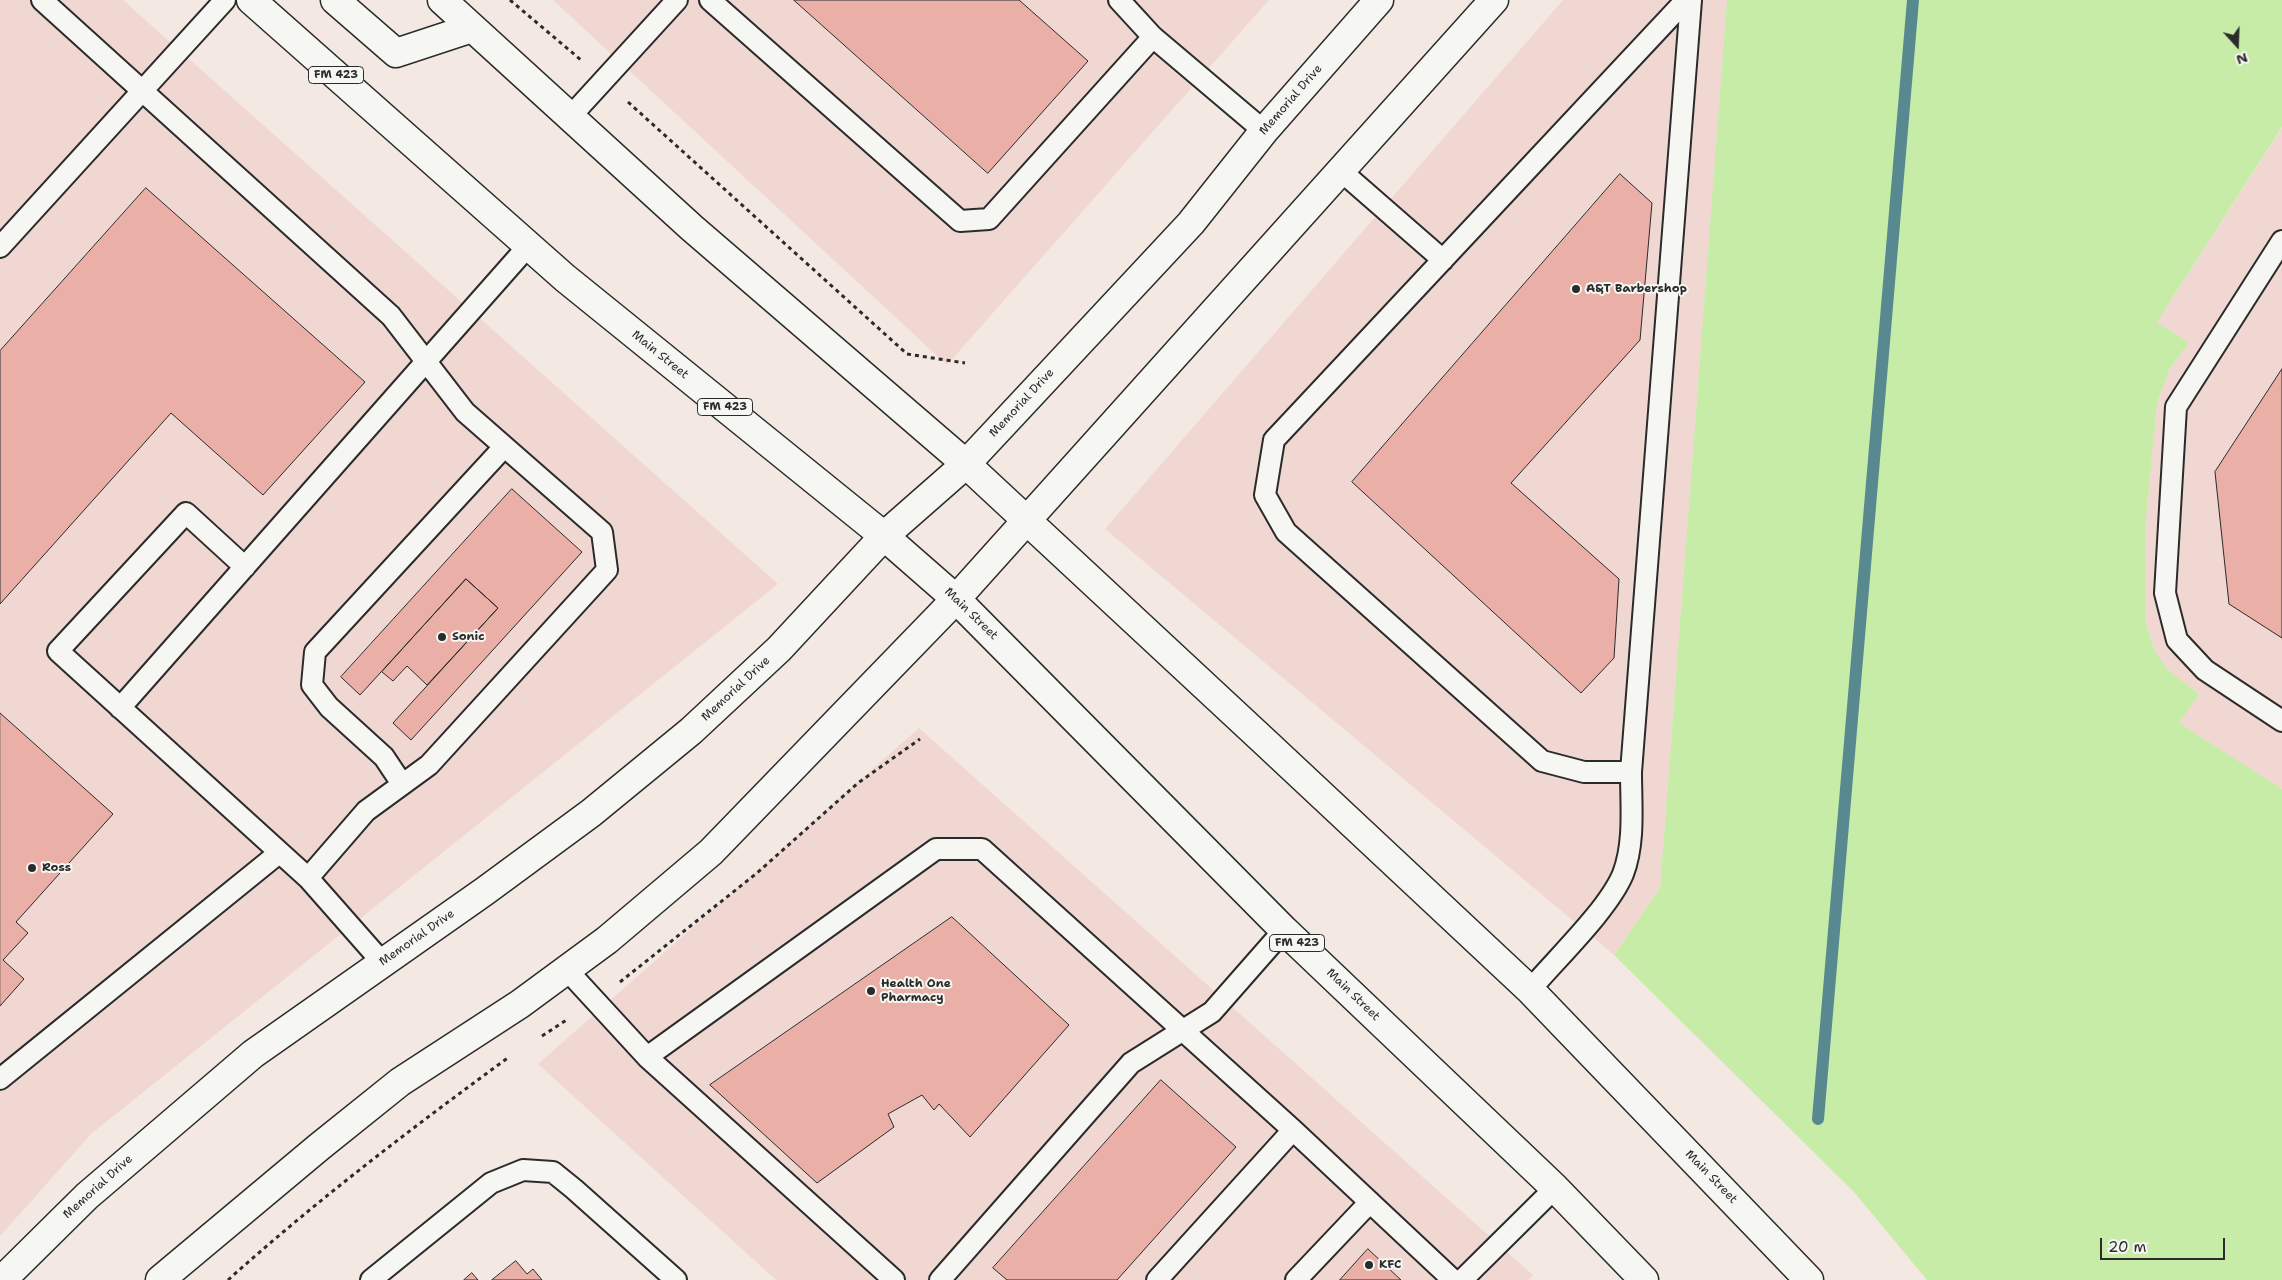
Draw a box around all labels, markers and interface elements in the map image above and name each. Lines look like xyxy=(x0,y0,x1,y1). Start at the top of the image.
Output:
north arrow xyxy=(2212,20,2262,70)
text: N xyxy=(2234,49,2250,69)
street label: Memorial Drive xyxy=(1257,62,1325,138)
road number: FM 423 xyxy=(308,66,364,84)
place label: A&T Barbershop xyxy=(1586,282,1687,296)
marker: A&T Barbershop xyxy=(1570,283,1582,295)
street label: Main Street xyxy=(629,328,691,382)
street label: Memorial Drive xyxy=(987,366,1057,440)
road number: FM 423 xyxy=(698,398,752,416)
street label: Main Street xyxy=(941,585,1001,643)
place label: Sonic xyxy=(452,630,485,644)
marker: Sonic xyxy=(436,631,448,643)
street label: Memorial Drive xyxy=(699,654,773,724)
place label: Ross xyxy=(42,861,71,875)
marker: Ross xyxy=(26,862,38,874)
street label: Memorial Drive xyxy=(377,907,457,969)
road number: FM 423 xyxy=(1270,934,1324,951)
street label: Main Street xyxy=(1323,966,1383,1024)
place label: Health One Pharmacy xyxy=(881,977,951,1005)
marker: Health One Pharmacy xyxy=(865,985,877,997)
street label: Main Street xyxy=(1682,1147,1740,1207)
street label: Memorial Drive xyxy=(60,1152,136,1222)
scale bar xyxy=(2102,1228,2227,1260)
text: 20 m xyxy=(2108,1237,2147,1257)
place label: KFC xyxy=(1379,1258,1401,1272)
marker: KFC xyxy=(1363,1259,1375,1271)

